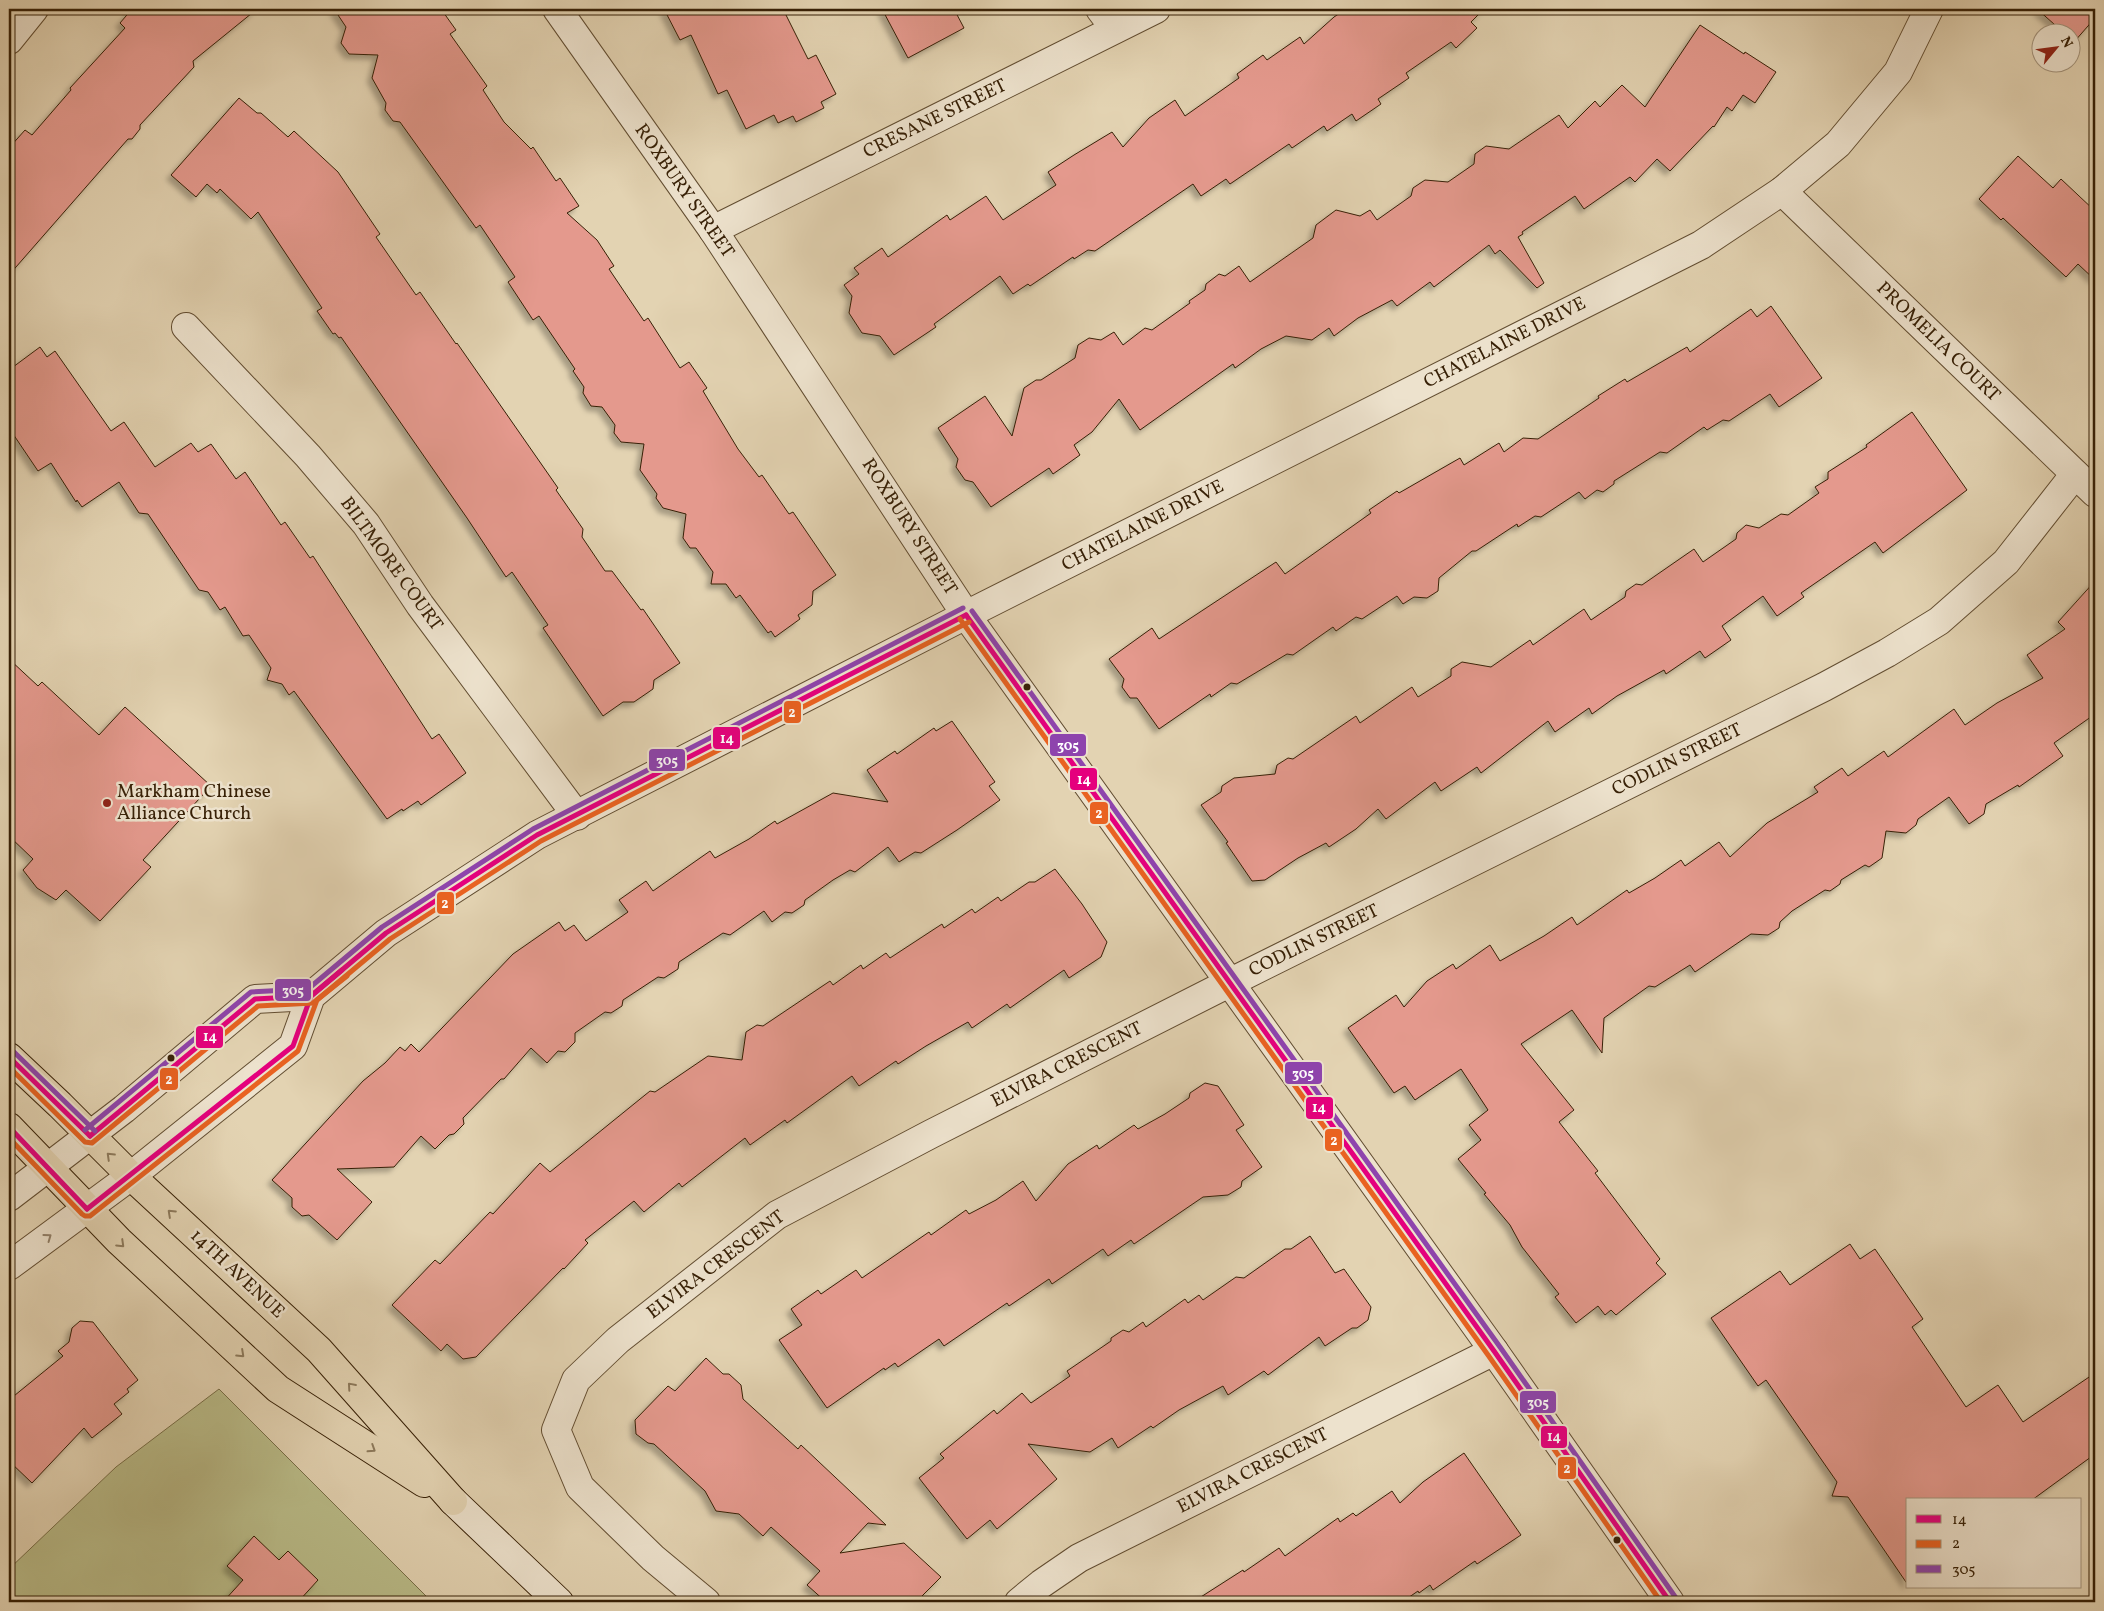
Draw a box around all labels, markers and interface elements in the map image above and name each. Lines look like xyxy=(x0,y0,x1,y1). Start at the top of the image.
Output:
north arrow xyxy=(2032,22,2082,72)
text: N xyxy=(2055,33,2077,51)
street label: CRESANE STREET xyxy=(859,73,1011,165)
street label: ROXBURY STREET xyxy=(628,119,740,263)
street label: PROMELIA COURT xyxy=(1870,276,2006,408)
street label: CHATELAINE DRIVE xyxy=(1419,291,1591,395)
street label: ROXBURY STREET xyxy=(855,454,963,600)
street label: CHATELAINE DRIVE xyxy=(1057,474,1229,578)
street label: BILTMORE COURT xyxy=(333,492,449,636)
unlabelled marker xyxy=(1022,682,1032,692)
line badge: 2 xyxy=(783,700,802,724)
text: 2 xyxy=(788,704,796,723)
street label: CODLIN STREET xyxy=(1608,717,1746,803)
line badge: 14 xyxy=(712,726,741,750)
text: 14 xyxy=(720,730,735,749)
line badge: 305 xyxy=(1049,733,1087,757)
text: 305 xyxy=(1057,737,1079,756)
line badge: 305 xyxy=(648,748,686,772)
text: 305 xyxy=(656,752,678,771)
line badge: 14 xyxy=(1069,767,1098,791)
text: 14 xyxy=(1077,771,1092,790)
place label: Markham Chinese Alliance Church xyxy=(117,779,271,827)
marker: Markham Chinese Alliance Church xyxy=(101,797,113,809)
line badge: 2 xyxy=(1089,801,1109,825)
text: 2 xyxy=(1095,805,1103,824)
line badge: 2 xyxy=(436,891,455,915)
text: 2 xyxy=(441,895,449,914)
street label: CODLIN STREET xyxy=(1245,898,1383,984)
line badge: 305 xyxy=(274,978,312,1002)
text: 305 xyxy=(282,982,304,1001)
street label: ELVIRA CRESCENT xyxy=(987,1016,1147,1114)
line badge: 14 xyxy=(195,1025,224,1049)
text: 14 xyxy=(203,1028,218,1047)
unlabelled marker xyxy=(166,1053,176,1063)
line badge: 305 xyxy=(1284,1061,1323,1085)
text: 305 xyxy=(1292,1065,1314,1084)
line badge: 2 xyxy=(159,1067,179,1091)
text: 2 xyxy=(165,1071,173,1090)
line badge: 14 xyxy=(1305,1096,1334,1120)
text: 14 xyxy=(1312,1099,1327,1118)
line badge: 2 xyxy=(1324,1128,1343,1152)
text: 2 xyxy=(1330,1132,1338,1151)
one-way arrow xyxy=(107,1152,116,1161)
street label: ELVIRA CRESCENT xyxy=(642,1204,790,1326)
one-way arrow xyxy=(167,1210,176,1219)
street label: 14TH AVENUE xyxy=(184,1223,290,1325)
one-way arrow xyxy=(42,1234,52,1243)
one-way arrow xyxy=(116,1238,125,1247)
one-way arrow xyxy=(235,1348,244,1357)
one-way arrow xyxy=(348,1382,357,1391)
line badge: 305 xyxy=(1519,1390,1557,1414)
text: 305 xyxy=(1527,1394,1549,1413)
street label: ELVIRA CRESCENT xyxy=(1173,1422,1333,1520)
line badge: 14 xyxy=(1540,1425,1568,1449)
text: 14 xyxy=(1547,1428,1562,1447)
one-way arrow xyxy=(366,1443,375,1452)
line badge: 2 xyxy=(1557,1456,1577,1480)
text: 2 xyxy=(1563,1460,1571,1479)
legend xyxy=(1906,1498,2082,1588)
text: 14 xyxy=(1952,1510,1967,1531)
text: 2 xyxy=(1952,1534,1960,1555)
unlabelled marker xyxy=(1612,1535,1622,1545)
text: 305 xyxy=(1952,1560,1975,1581)

